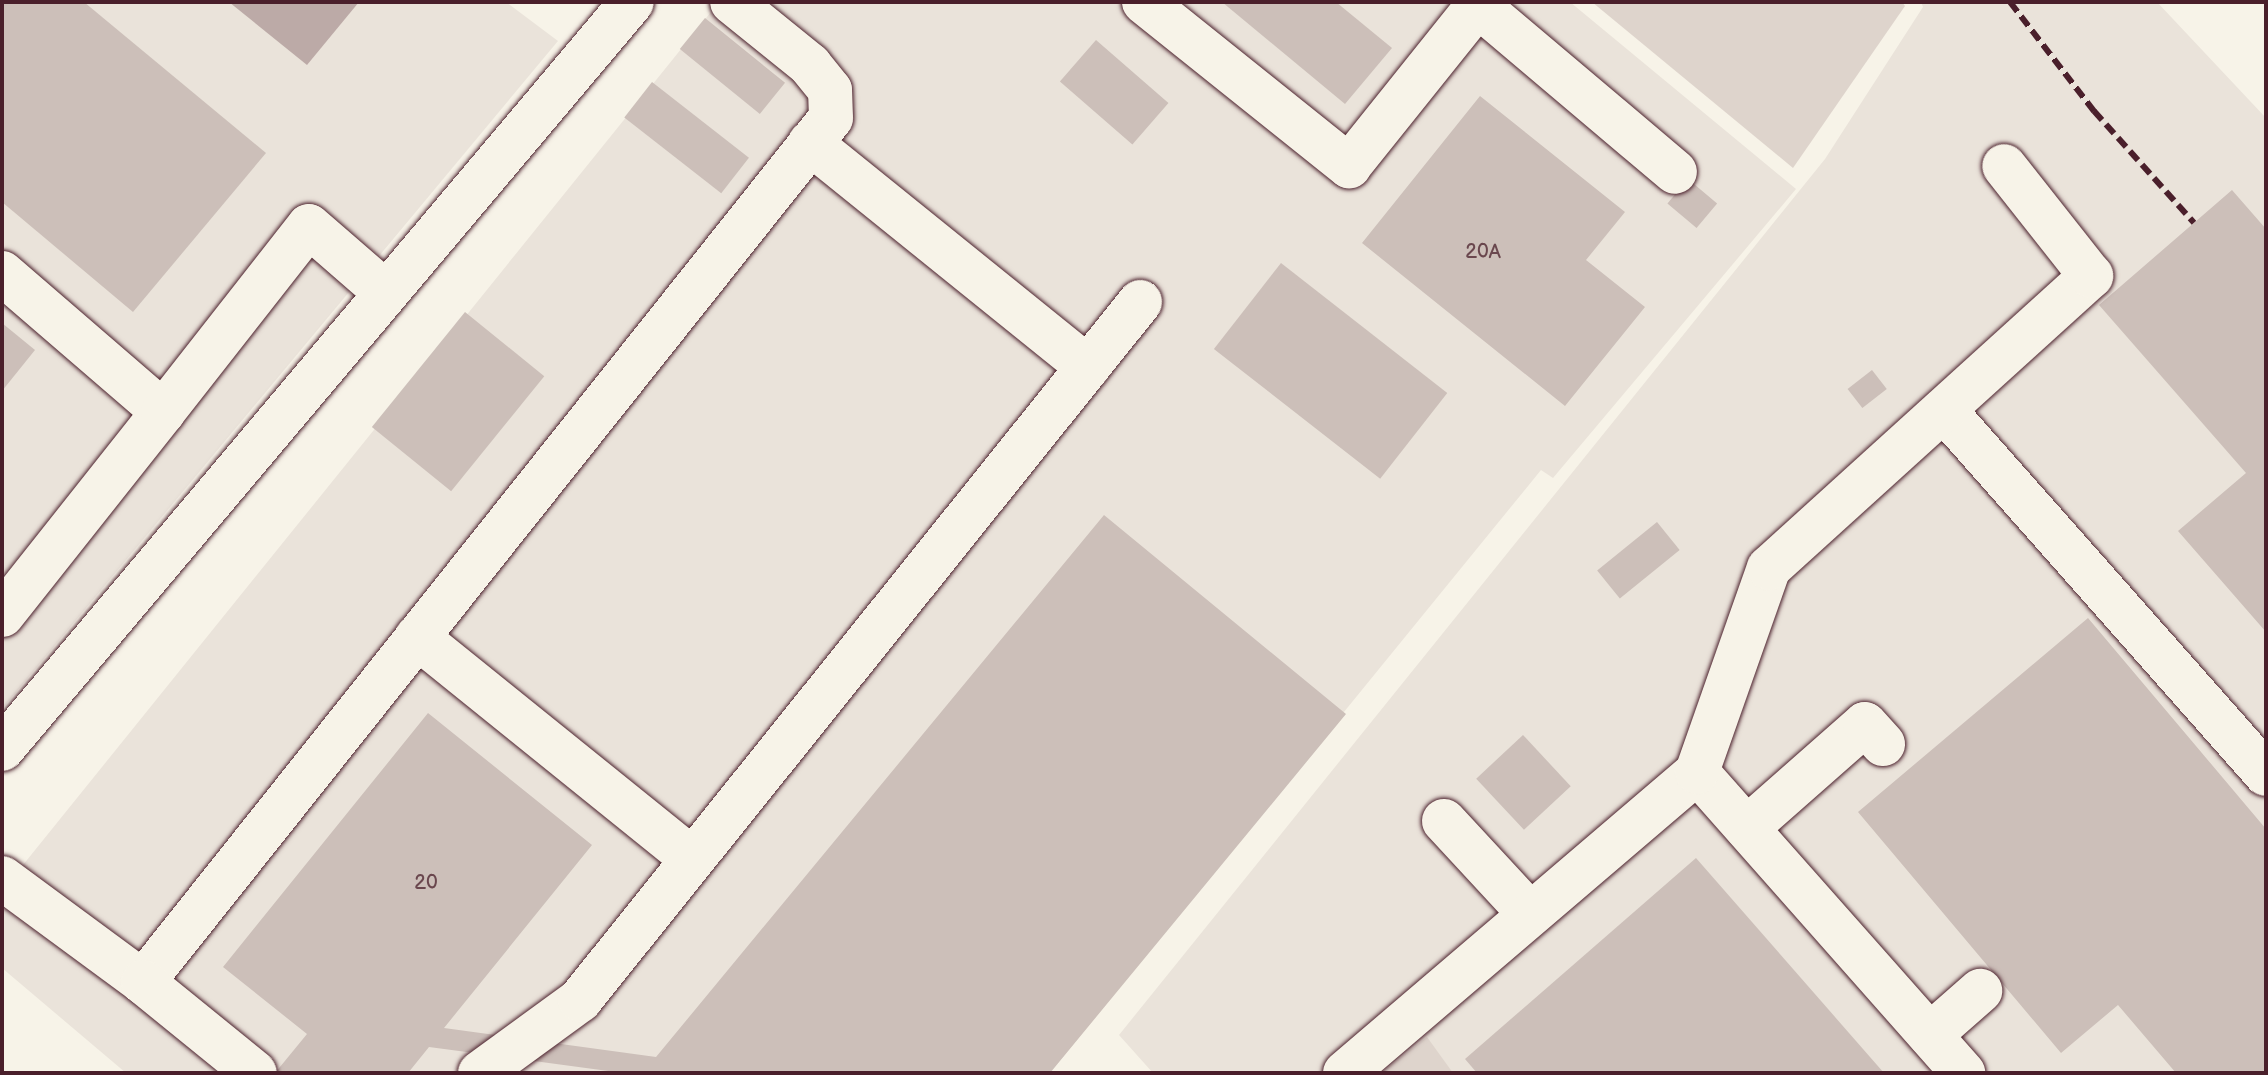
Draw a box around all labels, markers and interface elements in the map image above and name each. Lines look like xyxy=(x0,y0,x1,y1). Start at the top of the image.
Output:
house number: 20А xyxy=(1465,240,1501,264)
house number: 20 xyxy=(414,871,438,895)

